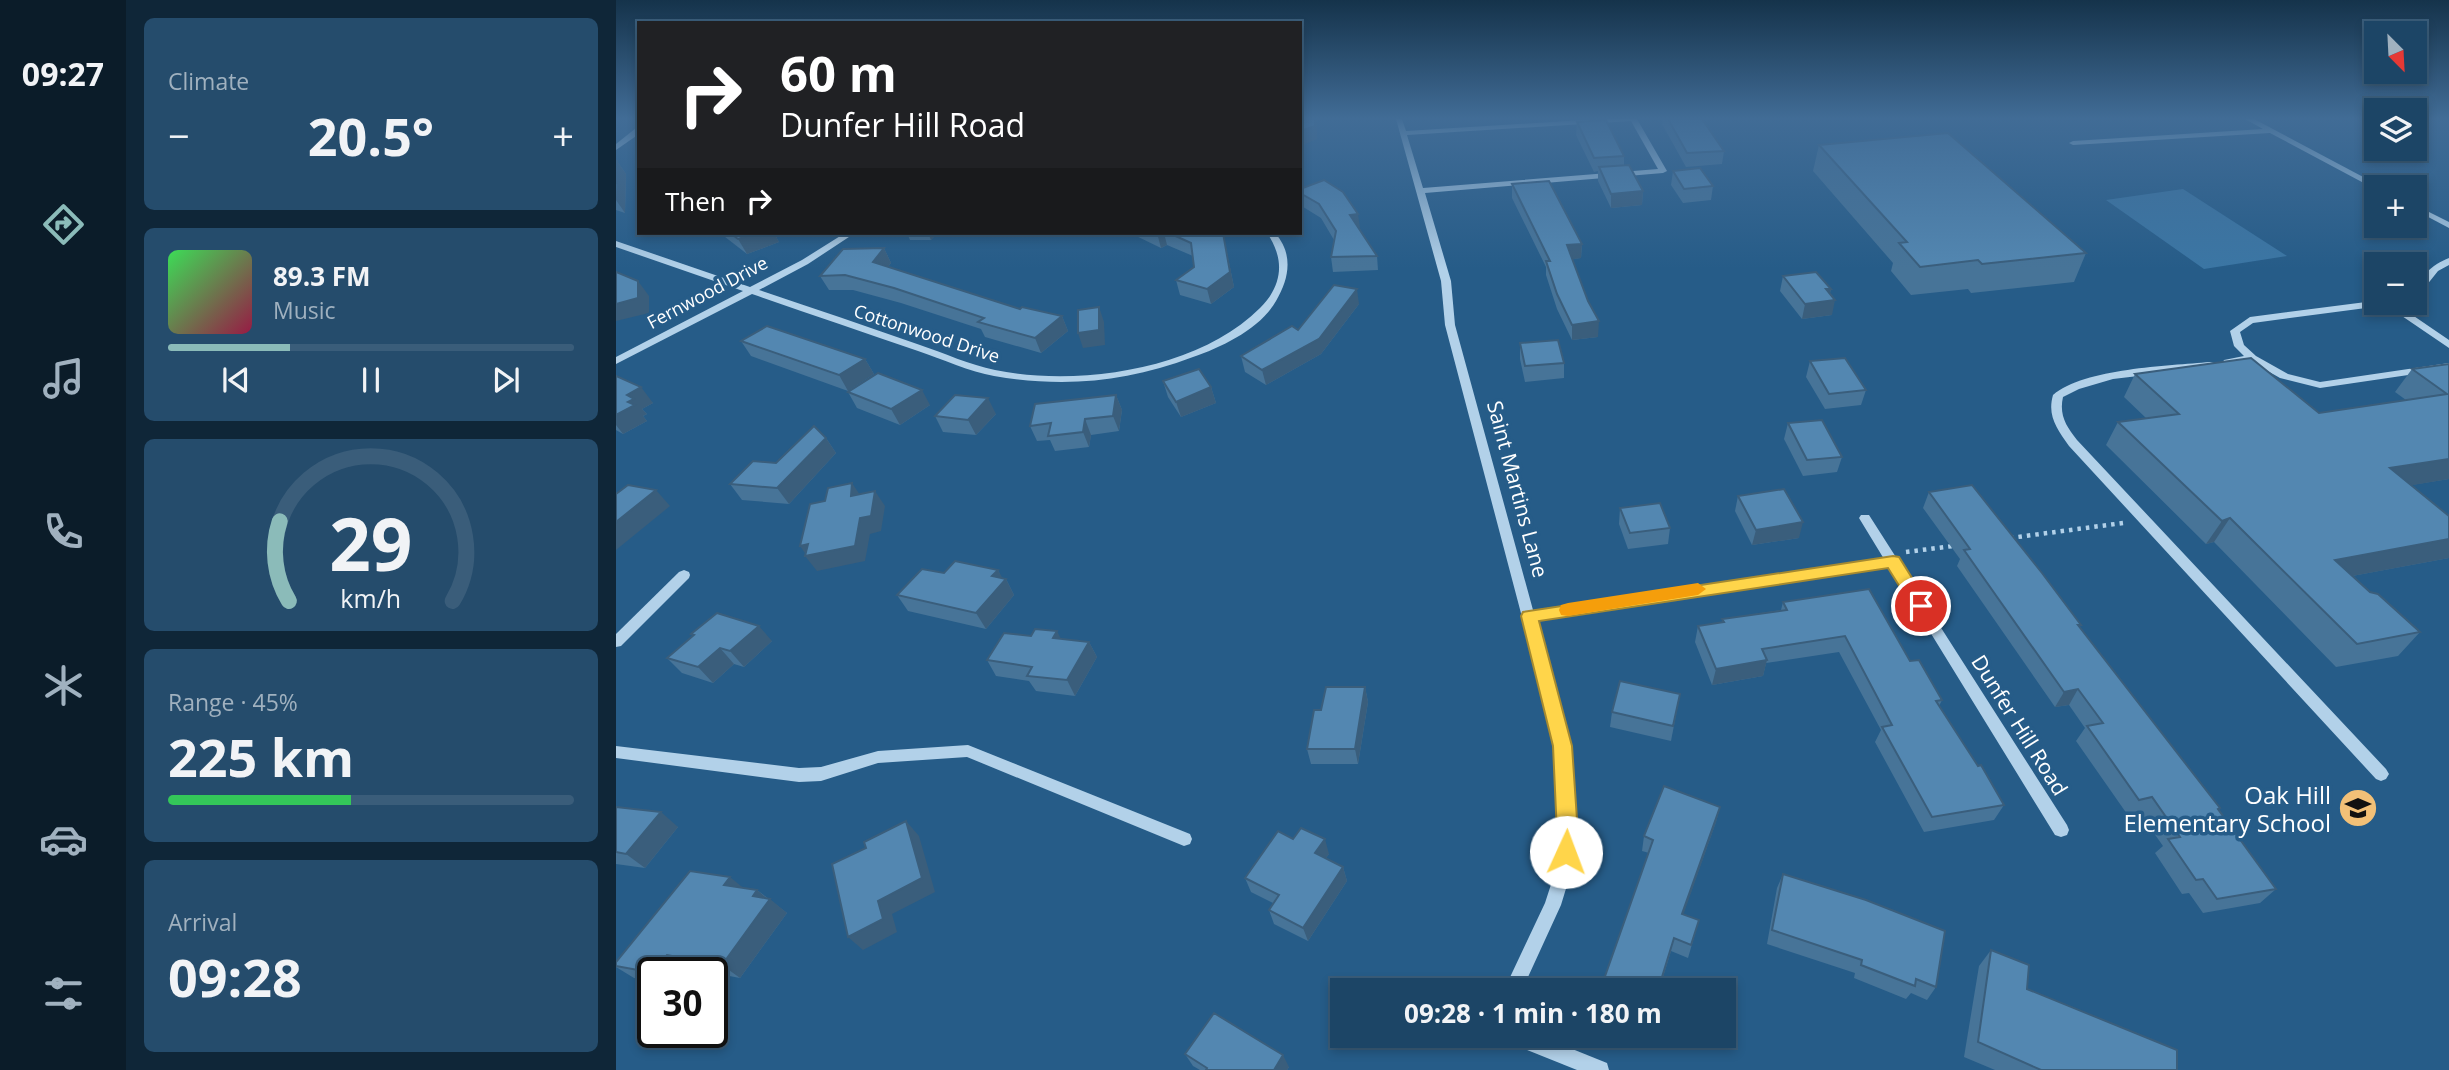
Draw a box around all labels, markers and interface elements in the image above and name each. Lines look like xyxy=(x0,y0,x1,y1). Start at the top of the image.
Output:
north arrow xyxy=(2364,21,2427,84)
map controls xyxy=(2364,21,2427,315)
text: 60 m xyxy=(780,40,897,106)
icon: right xyxy=(665,49,756,140)
text: 09:27 xyxy=(22,52,104,95)
text: Climate xyxy=(168,65,249,97)
button: layers xyxy=(2364,98,2427,161)
text: 20.5° xyxy=(308,100,434,171)
text: Dunfer Hill Road xyxy=(780,103,1025,146)
text: − xyxy=(168,109,190,161)
text: + xyxy=(552,109,574,161)
button: + xyxy=(2364,175,2427,238)
icon: right xyxy=(740,182,778,220)
text: Then xyxy=(665,183,726,219)
icon: directions xyxy=(39,200,88,249)
street label: Fernwood Drive xyxy=(643,250,771,334)
button: − xyxy=(2364,252,2427,315)
text: 89.3 FM xyxy=(273,258,371,294)
text: Music xyxy=(273,294,336,326)
street label: Cottonwood Drive xyxy=(851,298,1003,368)
icon: music xyxy=(39,354,88,403)
icon: previous xyxy=(217,361,255,399)
icon: pause xyxy=(352,361,390,399)
icon: next xyxy=(487,361,525,399)
street label: Saint Martins Lane xyxy=(1481,398,1555,580)
text: 29 xyxy=(329,493,413,592)
icon: phone xyxy=(39,507,88,556)
pin xyxy=(1891,576,1951,636)
text: km/h xyxy=(341,581,401,615)
icon: arrive xyxy=(1902,587,1940,625)
street label: Dunfer Hill Road xyxy=(1966,649,2074,801)
icon: climate xyxy=(39,661,88,710)
text: Range · 45% xyxy=(168,686,298,718)
text: 225 km xyxy=(168,721,354,792)
place label: Oak Hill Elementary School xyxy=(2123,778,2331,839)
school or university icon: Oak Hill Elementary School xyxy=(2337,787,2379,829)
icon: car xyxy=(39,815,88,864)
position arrow xyxy=(1529,815,1603,889)
text: Arrival xyxy=(168,906,237,938)
text: 09:28 xyxy=(168,941,302,1012)
speed limit sign: 30 xyxy=(637,957,728,1048)
icon: filters xyxy=(39,969,88,1018)
text: 09:28 · 1 min · 180 m xyxy=(1404,995,1662,1031)

